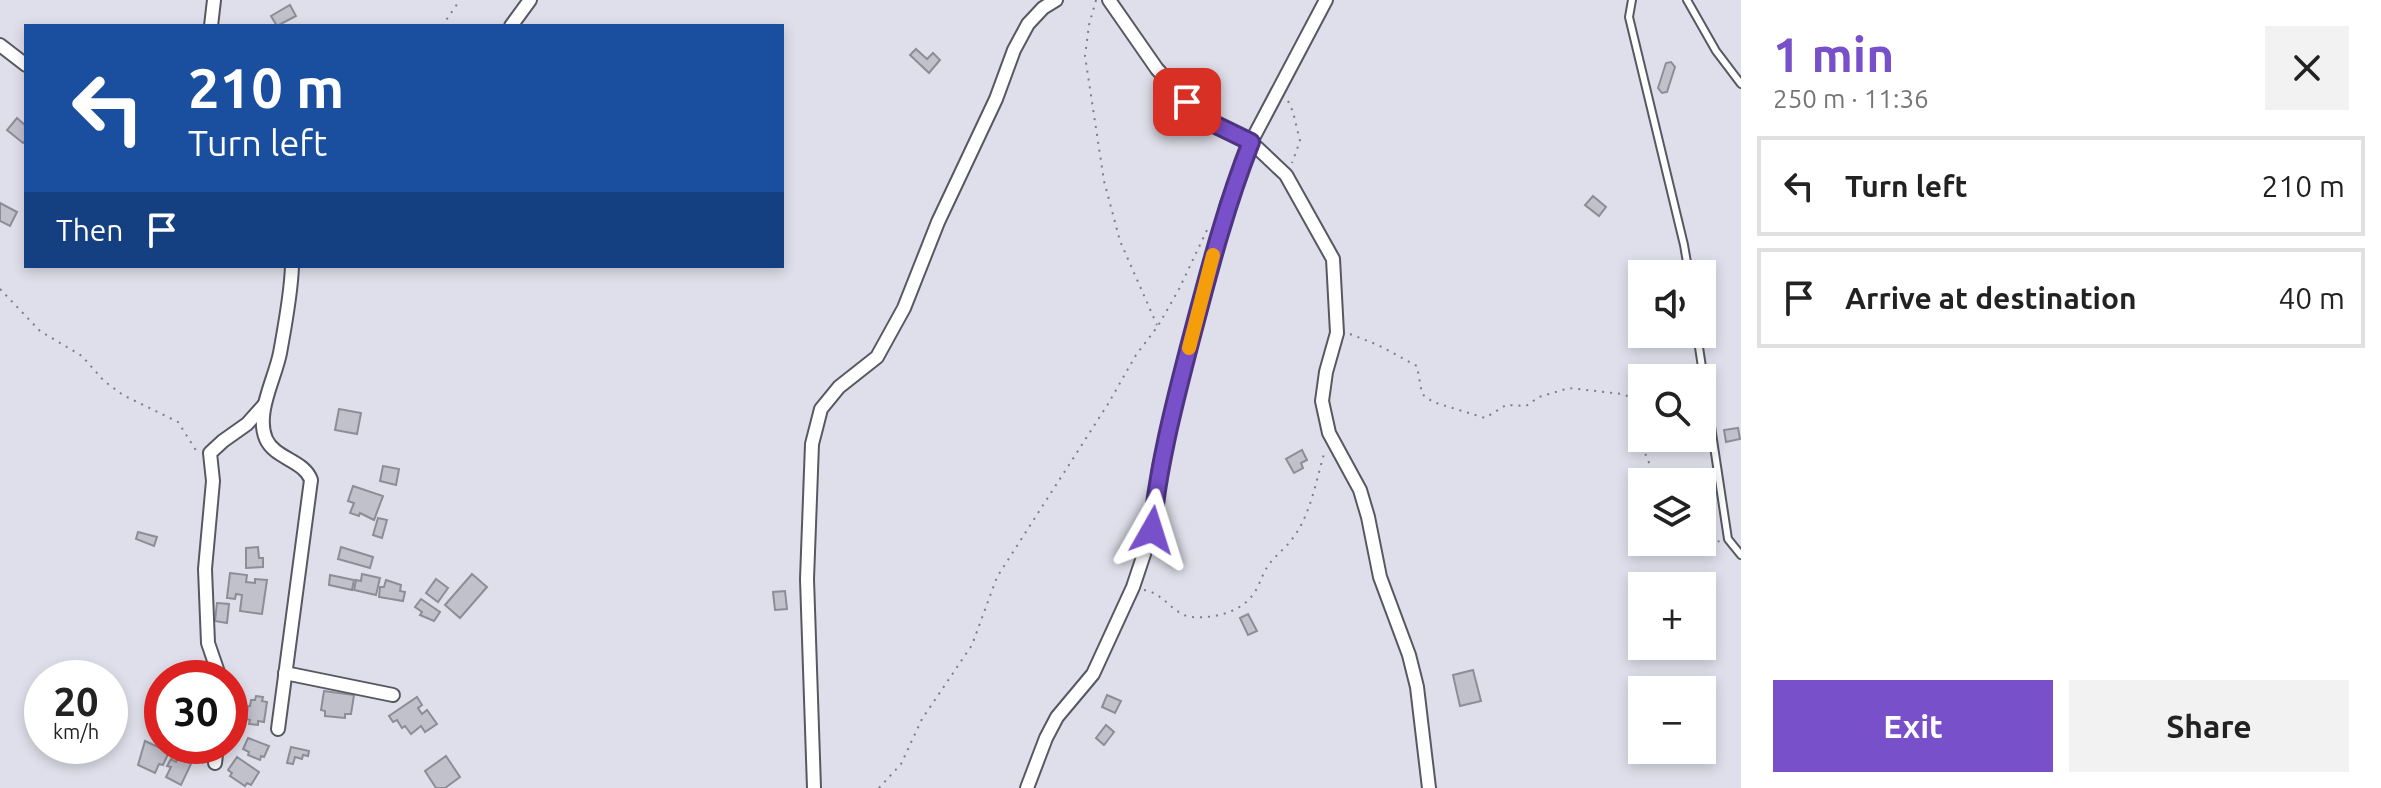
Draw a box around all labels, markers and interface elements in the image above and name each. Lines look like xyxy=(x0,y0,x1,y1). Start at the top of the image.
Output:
button: close xyxy=(2265,26,2349,110)
text: 1 min xyxy=(1773,27,1894,81)
icon: left xyxy=(56,56,160,160)
text: 210 m xyxy=(188,56,344,119)
pin xyxy=(1153,68,1221,136)
icon: arrive xyxy=(1165,80,1209,124)
text: 250 m · 11:36 xyxy=(1773,84,1929,113)
text: Turn left xyxy=(188,122,327,163)
icon: left xyxy=(1777,164,1821,208)
text: Turn left xyxy=(1845,169,1967,203)
text: 210 m xyxy=(2261,169,2345,203)
icon: arrive xyxy=(140,208,184,252)
text: Then xyxy=(56,213,124,247)
map controls xyxy=(1628,260,1716,764)
button: sound xyxy=(1628,260,1716,348)
icon: arrive xyxy=(1777,276,1821,320)
text: Arrive at destination xyxy=(1845,281,2137,315)
text: 40 m xyxy=(2278,281,2345,315)
button: search xyxy=(1628,364,1716,452)
button: layers xyxy=(1628,468,1716,556)
position arrow xyxy=(1110,488,1194,572)
button: + xyxy=(1628,572,1716,660)
speed limit sign: 30 xyxy=(144,660,248,764)
button: − xyxy=(1628,676,1716,764)
text: 20 xyxy=(53,679,99,724)
button: Exit xyxy=(1773,680,2053,772)
button: Share xyxy=(2069,680,2349,772)
text: km/h xyxy=(53,720,99,743)

